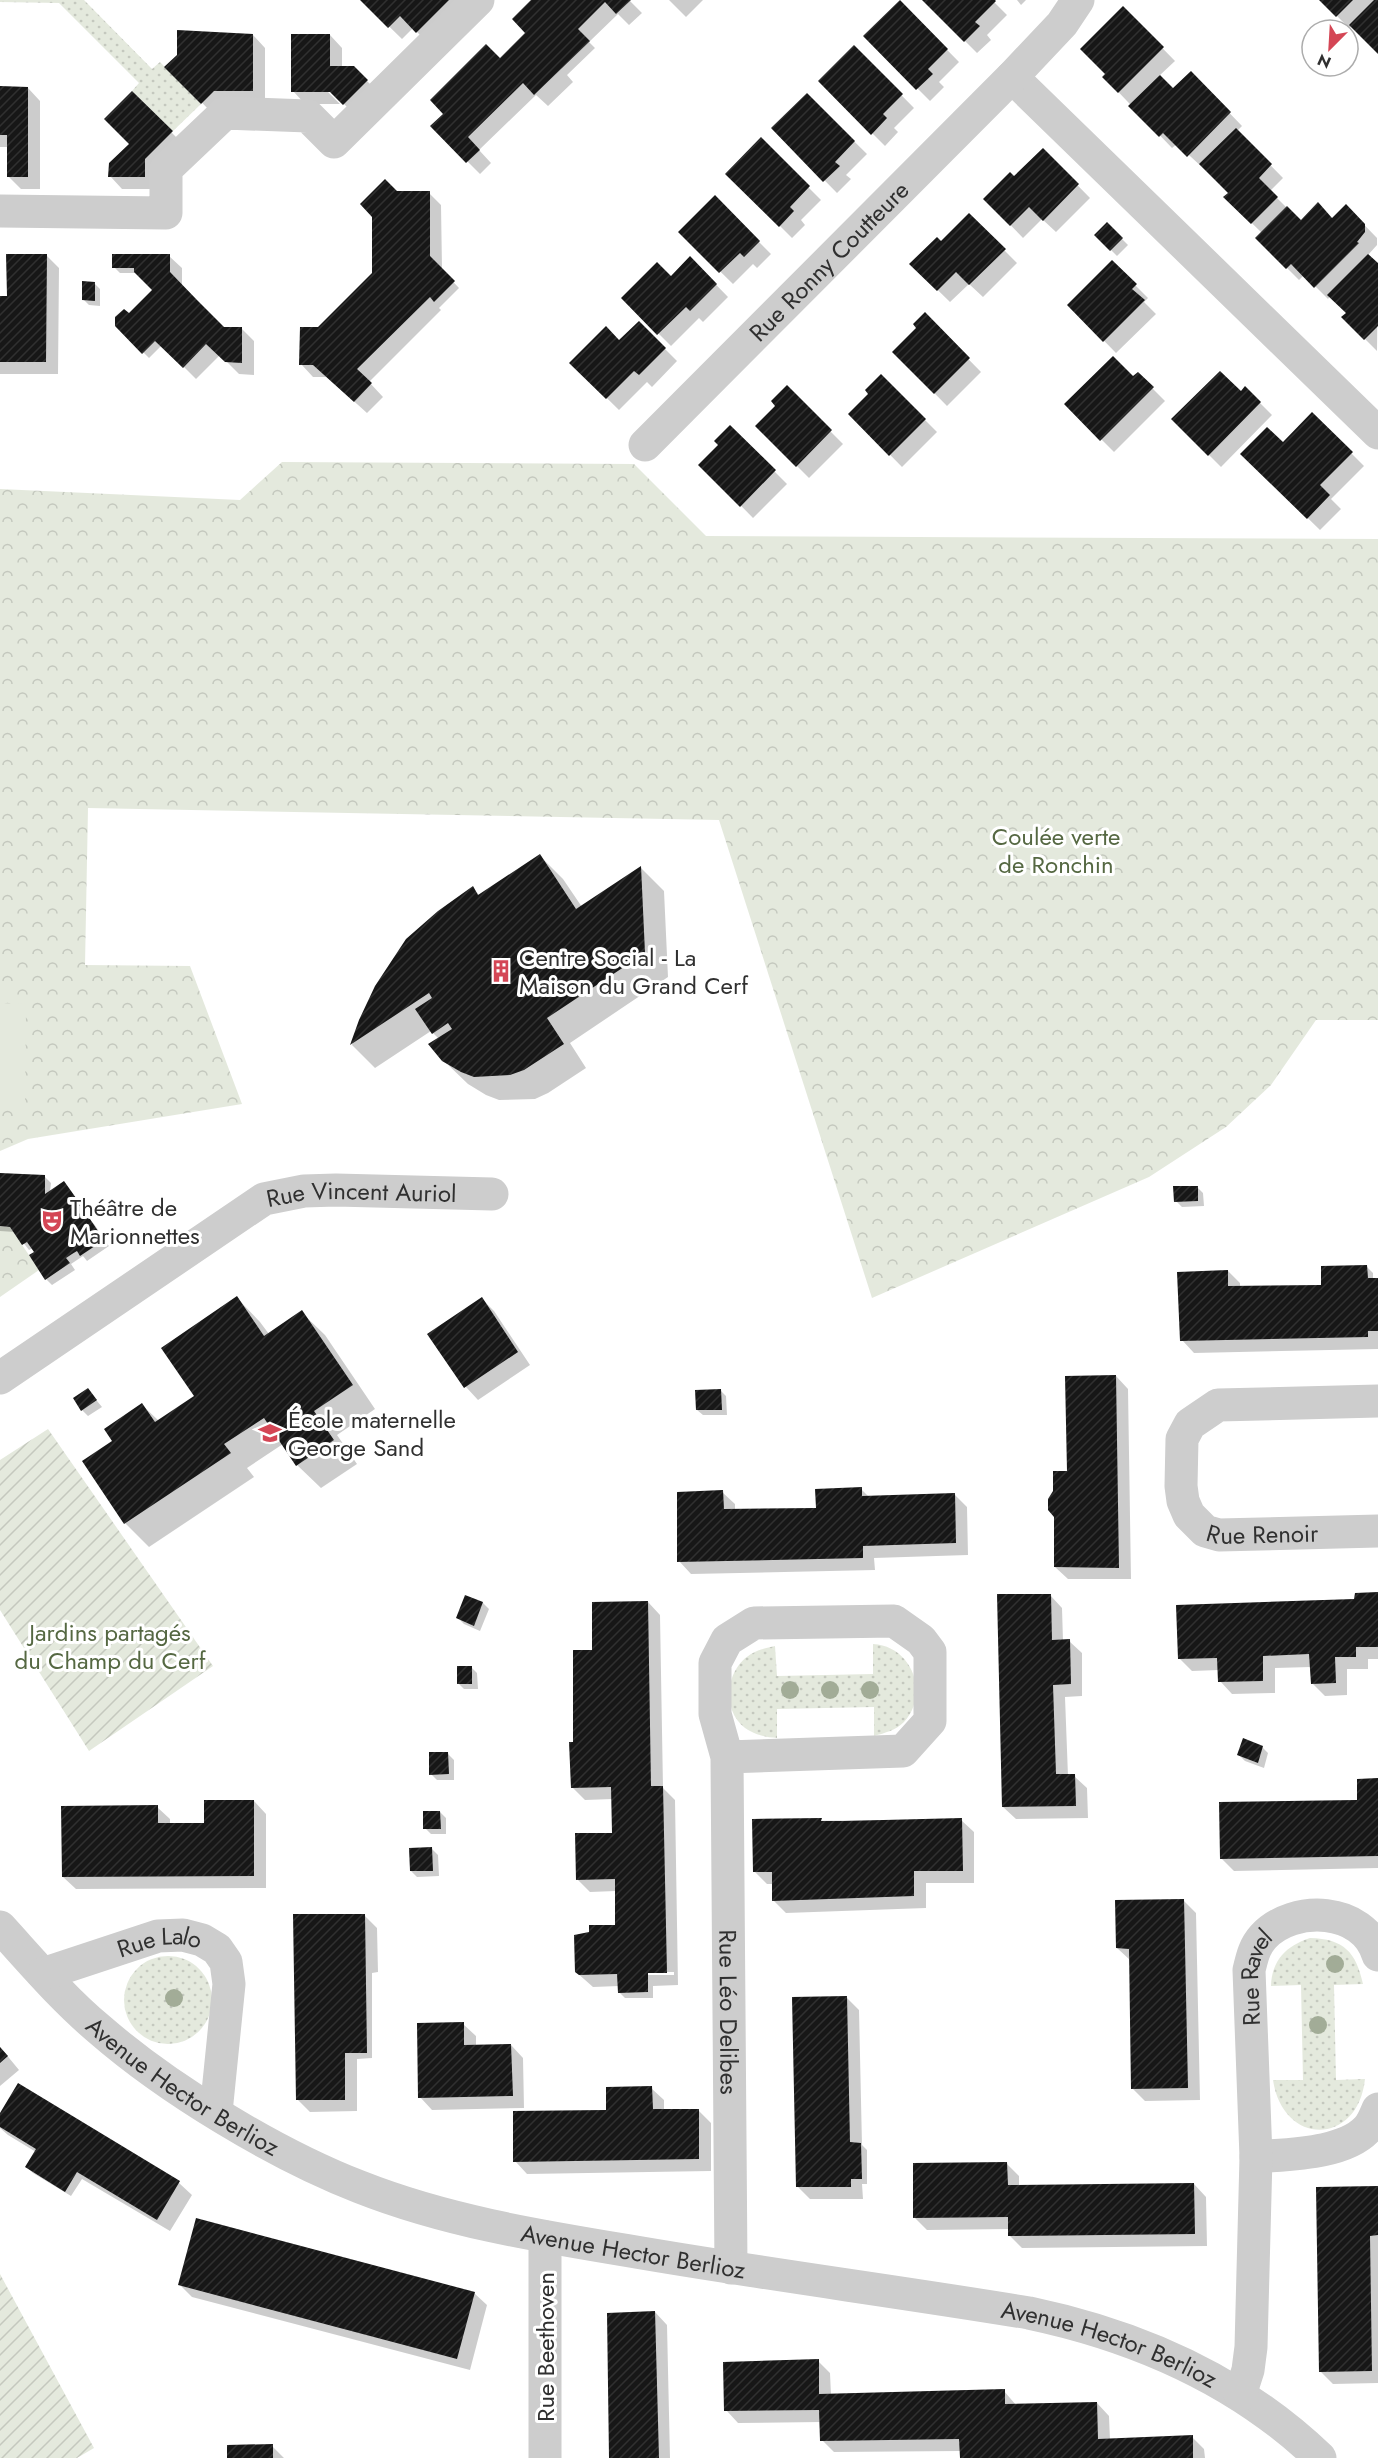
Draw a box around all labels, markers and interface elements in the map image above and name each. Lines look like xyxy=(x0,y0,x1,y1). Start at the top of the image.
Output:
north arrow xyxy=(1300,18,1360,78)
text: N xyxy=(1314,48,1335,74)
street label: Rue Ronny Coutteure xyxy=(741,173,917,349)
park label: Coulée verte de Ronchin xyxy=(992,819,1120,882)
place label: Centre Social - La Maison du Grand Cerf xyxy=(519,940,749,1003)
building icon: Centre Social - La Maison du Grand Cerf xyxy=(488,958,514,984)
street label: Rue Vincent Auriol xyxy=(263,1172,457,1216)
place label: Théâtre de Marionnettes xyxy=(70,1190,200,1253)
theatre icon: Théâtre de Marionnettes xyxy=(39,1208,65,1234)
place label: École maternelle George Sand xyxy=(288,1402,456,1465)
school or university icon: École maternelle George Sand xyxy=(257,1420,283,1446)
street label: Rue Renoir xyxy=(1202,1515,1320,1552)
park label: Jardins partagés du Champ du Cerf xyxy=(14,1615,207,1678)
street label: Rue Lalo xyxy=(112,1917,206,1966)
street label: Rue Ravel xyxy=(1231,1920,1280,2027)
street label: Rue Léo Delibes xyxy=(711,1929,747,2095)
street label: Avenue Hector Berlioz xyxy=(79,2008,286,2164)
street label: Avenue Hector Berlioz xyxy=(518,2215,748,2287)
street label: Rue Beethoven xyxy=(528,2272,563,2422)
street label: Avenue Hector Berlioz xyxy=(999,2291,1224,2396)

